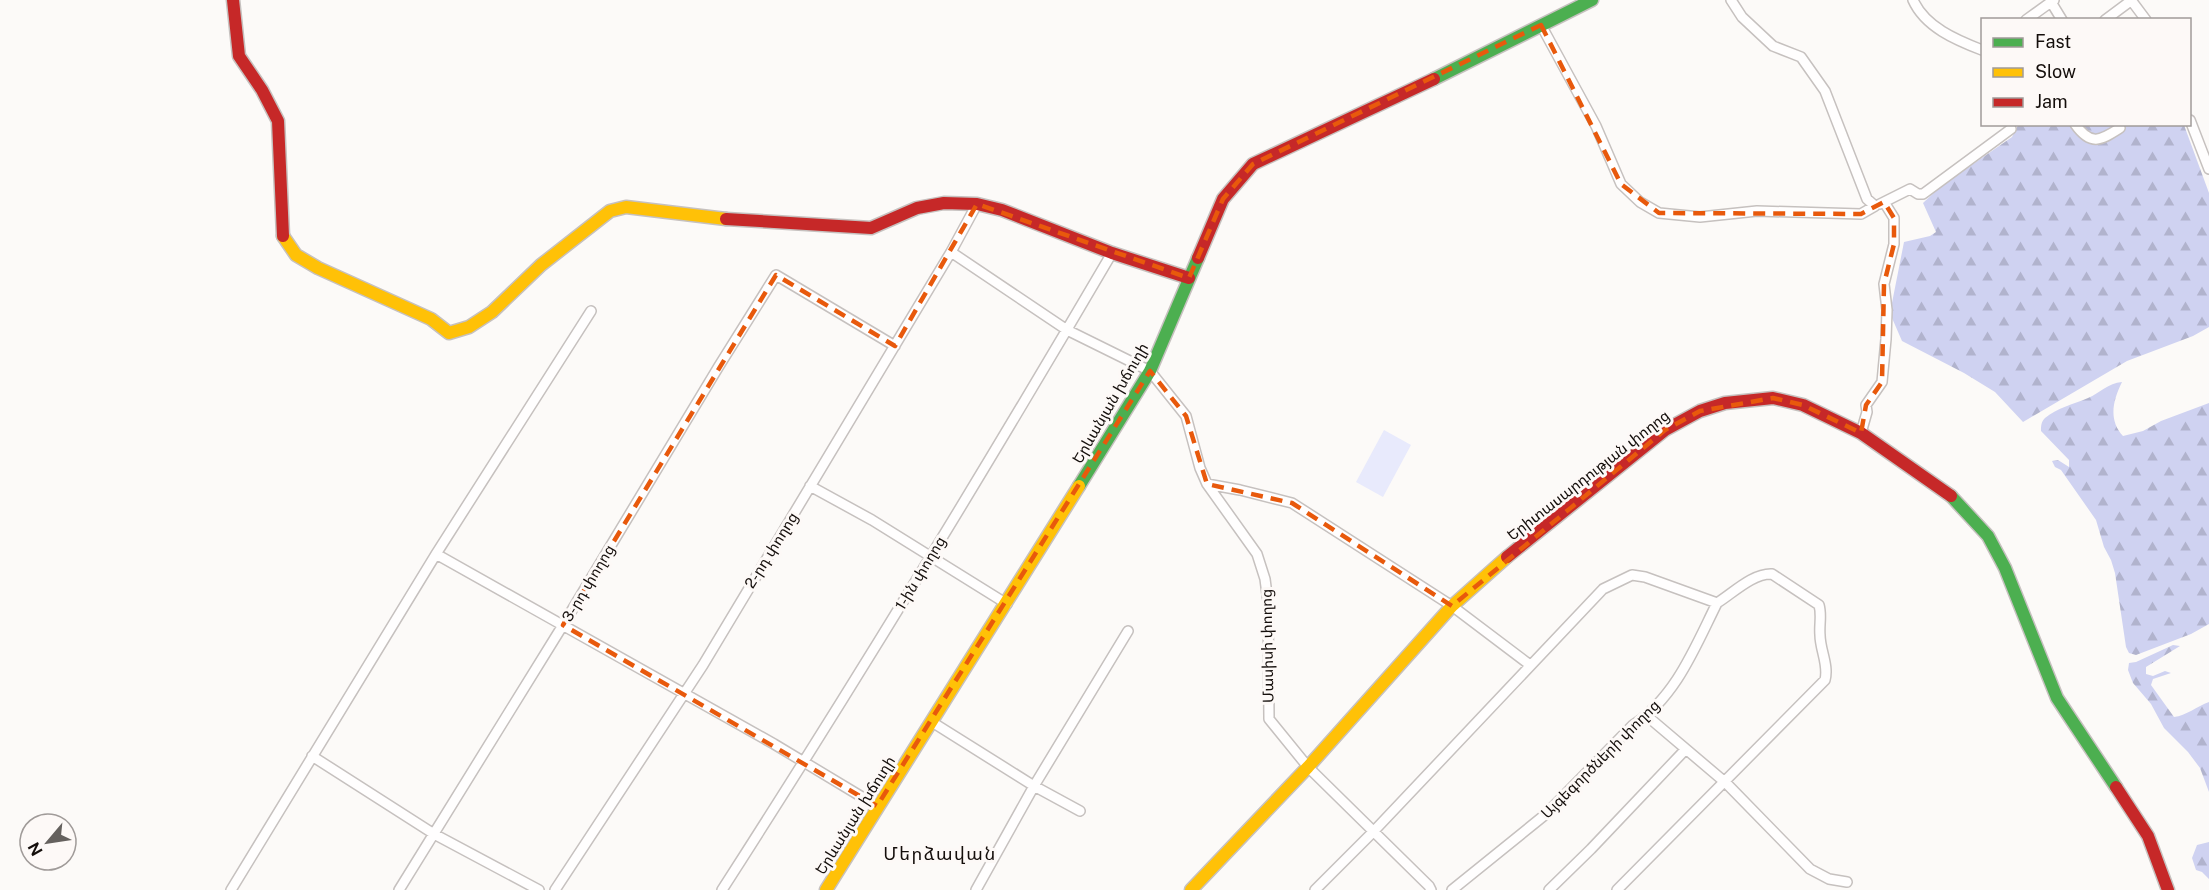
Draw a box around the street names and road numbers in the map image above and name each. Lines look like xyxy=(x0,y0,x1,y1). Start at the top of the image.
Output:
street label: Երևանյան խճուղի xyxy=(1069,340,1152,467)
street label: Երիտասարդության փողոց xyxy=(1504,406,1673,544)
street label: 2-րդ փողոց xyxy=(741,509,802,592)
street label: 1-ին փողոց xyxy=(891,533,949,613)
street label: 3-րդ փողոց xyxy=(558,541,618,625)
street label: Մասիսի փողոց xyxy=(1258,589,1277,703)
street label: Այգեգործների փողոց xyxy=(1537,696,1663,822)
street label: Երևանյան խճուղի xyxy=(812,753,899,878)

